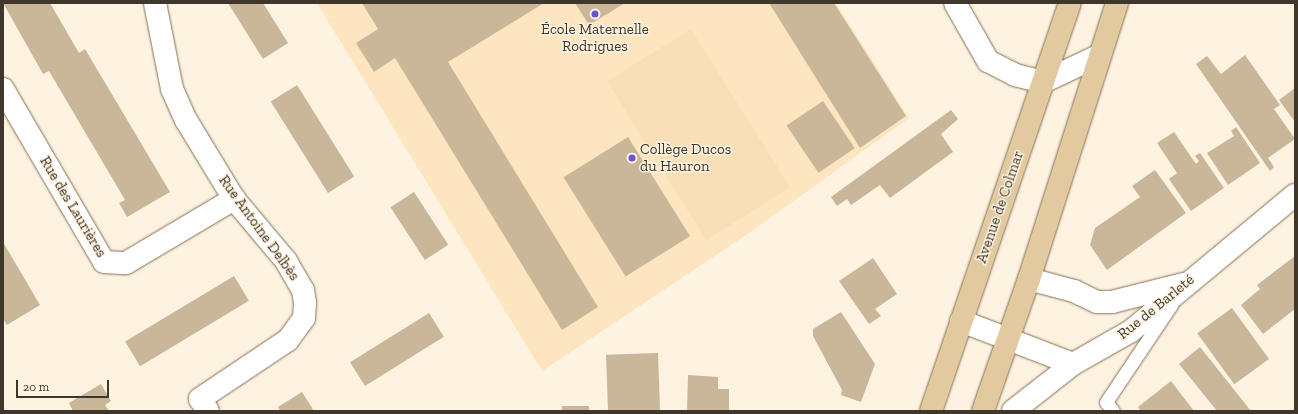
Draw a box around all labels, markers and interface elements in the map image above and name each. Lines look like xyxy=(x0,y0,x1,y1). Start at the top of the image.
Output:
marker: École Maternelle Rodrigues xyxy=(590,9,600,19)
place label: École Maternelle Rodrigues xyxy=(541,20,649,55)
place label: Collège Ducos du Hauron xyxy=(640,140,731,175)
street label: Avenue de Colmar xyxy=(972,149,1028,265)
street label: Rue des Laurières xyxy=(36,153,110,261)
marker: Collège Ducos du Hauron xyxy=(627,153,637,163)
street label: Rue Antoine Delbès xyxy=(215,172,303,284)
street label: Rue de Barleté xyxy=(1114,271,1198,343)
scale bar xyxy=(18,372,111,398)
text: 20 m xyxy=(23,380,49,394)

